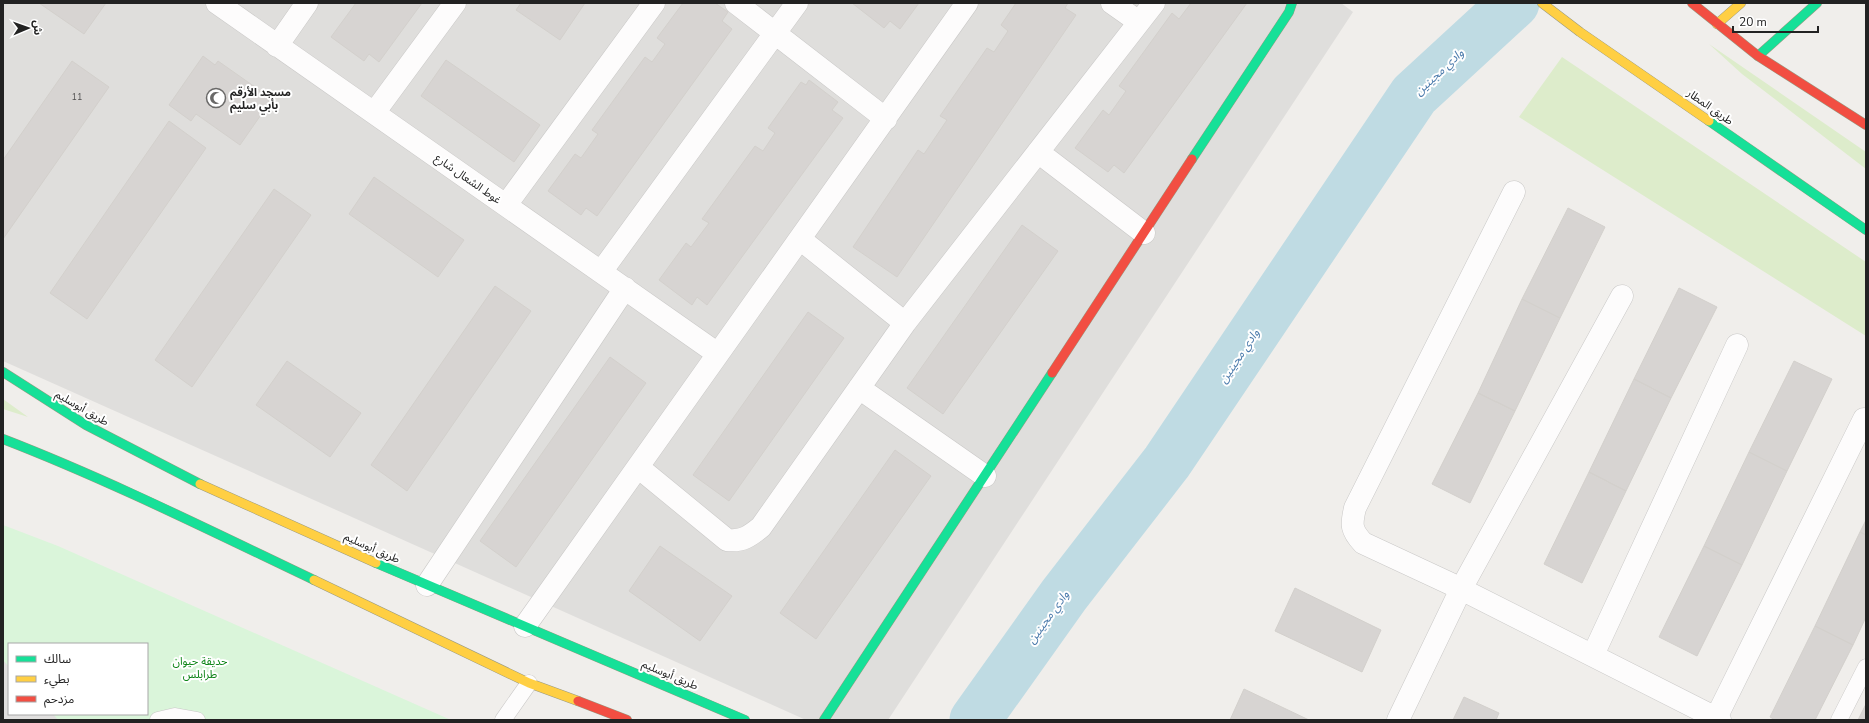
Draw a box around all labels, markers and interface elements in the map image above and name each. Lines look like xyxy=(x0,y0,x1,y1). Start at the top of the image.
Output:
north arrow xyxy=(8,8,48,48)
scale bar xyxy=(1733,8,1818,34)
text: 20 m xyxy=(1739,14,1767,30)
text: ش xyxy=(30,20,45,35)
water label: وادي مجينين xyxy=(1411,45,1469,100)
place label: مسجد الأرقم بأبي سليم xyxy=(230,85,291,114)
street label: طريق المطار xyxy=(1683,85,1736,128)
mosque icon: مسجد الأرقم بأبي سليم xyxy=(205,87,227,109)
house number: 11 xyxy=(72,91,82,103)
street label: غوط الشعال شارع xyxy=(432,151,505,208)
water label: وادي مجينين xyxy=(1215,325,1265,387)
street label: طريق أبوسليم xyxy=(52,387,111,430)
street label: طريق أبوسليم xyxy=(341,529,402,568)
water label: وادي مجينين xyxy=(1023,587,1074,648)
legend xyxy=(8,643,148,715)
text: سالك xyxy=(44,651,71,667)
park label: حديقة حيوان طرابلس xyxy=(172,654,228,682)
street label: طريق أبوسليم xyxy=(639,656,700,694)
text: بطيء xyxy=(44,671,70,689)
text: مزدحم xyxy=(44,691,74,708)

